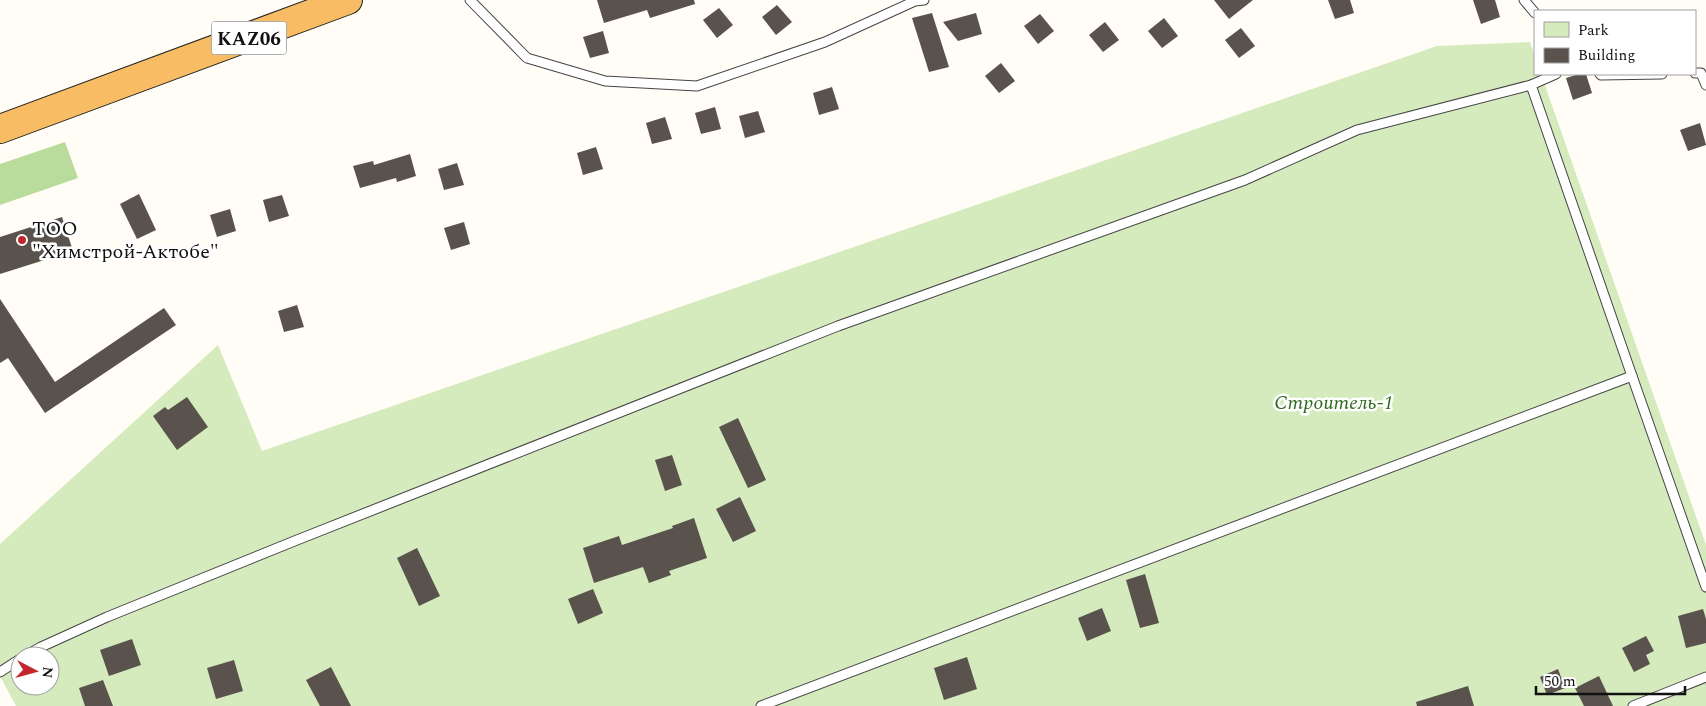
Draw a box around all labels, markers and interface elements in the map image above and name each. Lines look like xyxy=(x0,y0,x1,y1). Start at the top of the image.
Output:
legend xyxy=(1534,10,1696,75)
text: Park xyxy=(1578,19,1609,42)
road number: KАZ06 xyxy=(212,22,286,54)
text: Building xyxy=(1578,44,1635,67)
place label: ТОО "Химстрой-Актобе" xyxy=(32,214,219,267)
marker: ТОО "Химстрой-Актобе" xyxy=(16,234,28,246)
park label: Строитель-1 xyxy=(1274,388,1394,418)
north arrow xyxy=(10,646,60,696)
scale bar xyxy=(1536,664,1685,696)
text: N xyxy=(36,666,58,679)
text: 50 m xyxy=(1544,670,1576,693)

